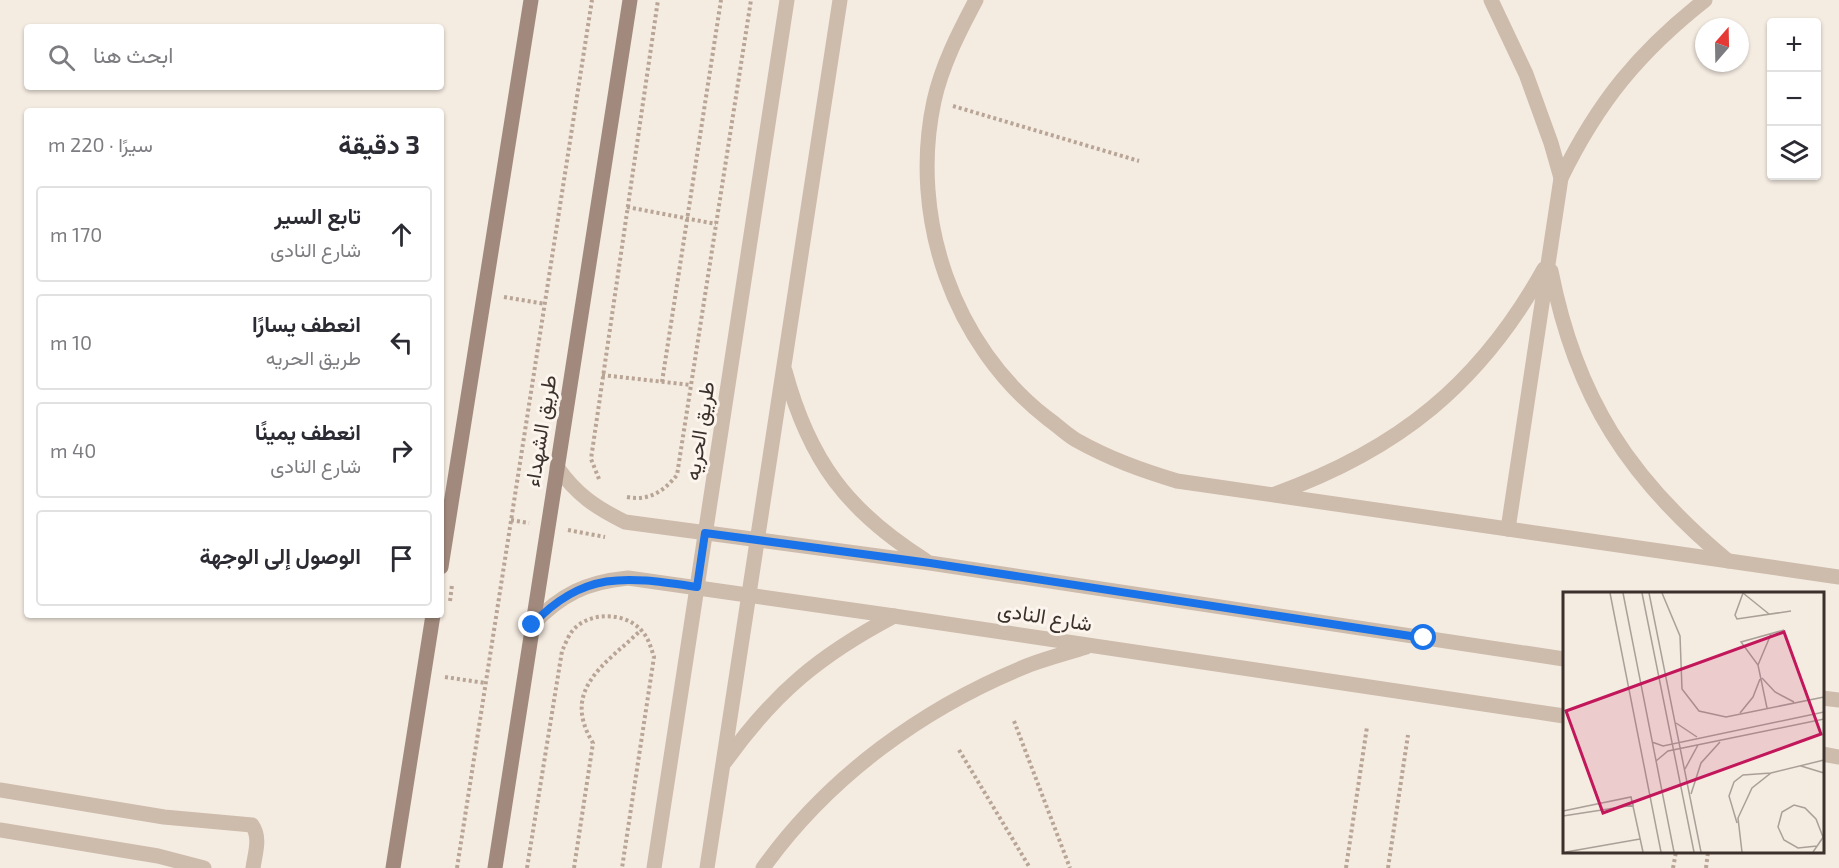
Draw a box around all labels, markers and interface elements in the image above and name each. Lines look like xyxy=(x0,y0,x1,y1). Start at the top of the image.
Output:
north arrow xyxy=(1695,18,1749,72)
map controls xyxy=(1767,18,1821,180)
button: + xyxy=(1767,18,1821,72)
search box xyxy=(24,24,444,90)
icon: search xyxy=(45,41,78,74)
text: ابحث هنا xyxy=(93,41,173,67)
button: − xyxy=(1767,72,1821,126)
button: layers xyxy=(1767,126,1821,180)
text: 3 دقيقة xyxy=(338,128,420,159)
text: سيرًا · 220 m xyxy=(48,132,153,156)
text: تابع السير xyxy=(274,202,361,228)
icon: ahead xyxy=(385,218,418,251)
text: 170 m xyxy=(50,222,102,246)
text: شارع النادى xyxy=(270,237,361,261)
text: انعطف يسارًا xyxy=(252,310,361,336)
icon: left xyxy=(385,326,418,359)
text: 10 m xyxy=(50,330,92,354)
text: طريق الحريه xyxy=(266,345,361,369)
street label: طريق الشهداء xyxy=(518,373,563,489)
street label: طريق الحريه xyxy=(678,379,721,482)
text: انعطف يمينًا xyxy=(255,418,361,444)
icon: right xyxy=(385,434,418,467)
text: 40 m xyxy=(50,438,96,462)
text: شارع النادى xyxy=(270,453,361,477)
text: الوصول إلى الوجهة xyxy=(199,542,361,568)
icon: arrive xyxy=(385,542,418,575)
inset map xyxy=(1563,592,1824,853)
street label: شارع النادى xyxy=(996,596,1094,638)
route end xyxy=(518,611,544,637)
route start xyxy=(1410,624,1436,650)

